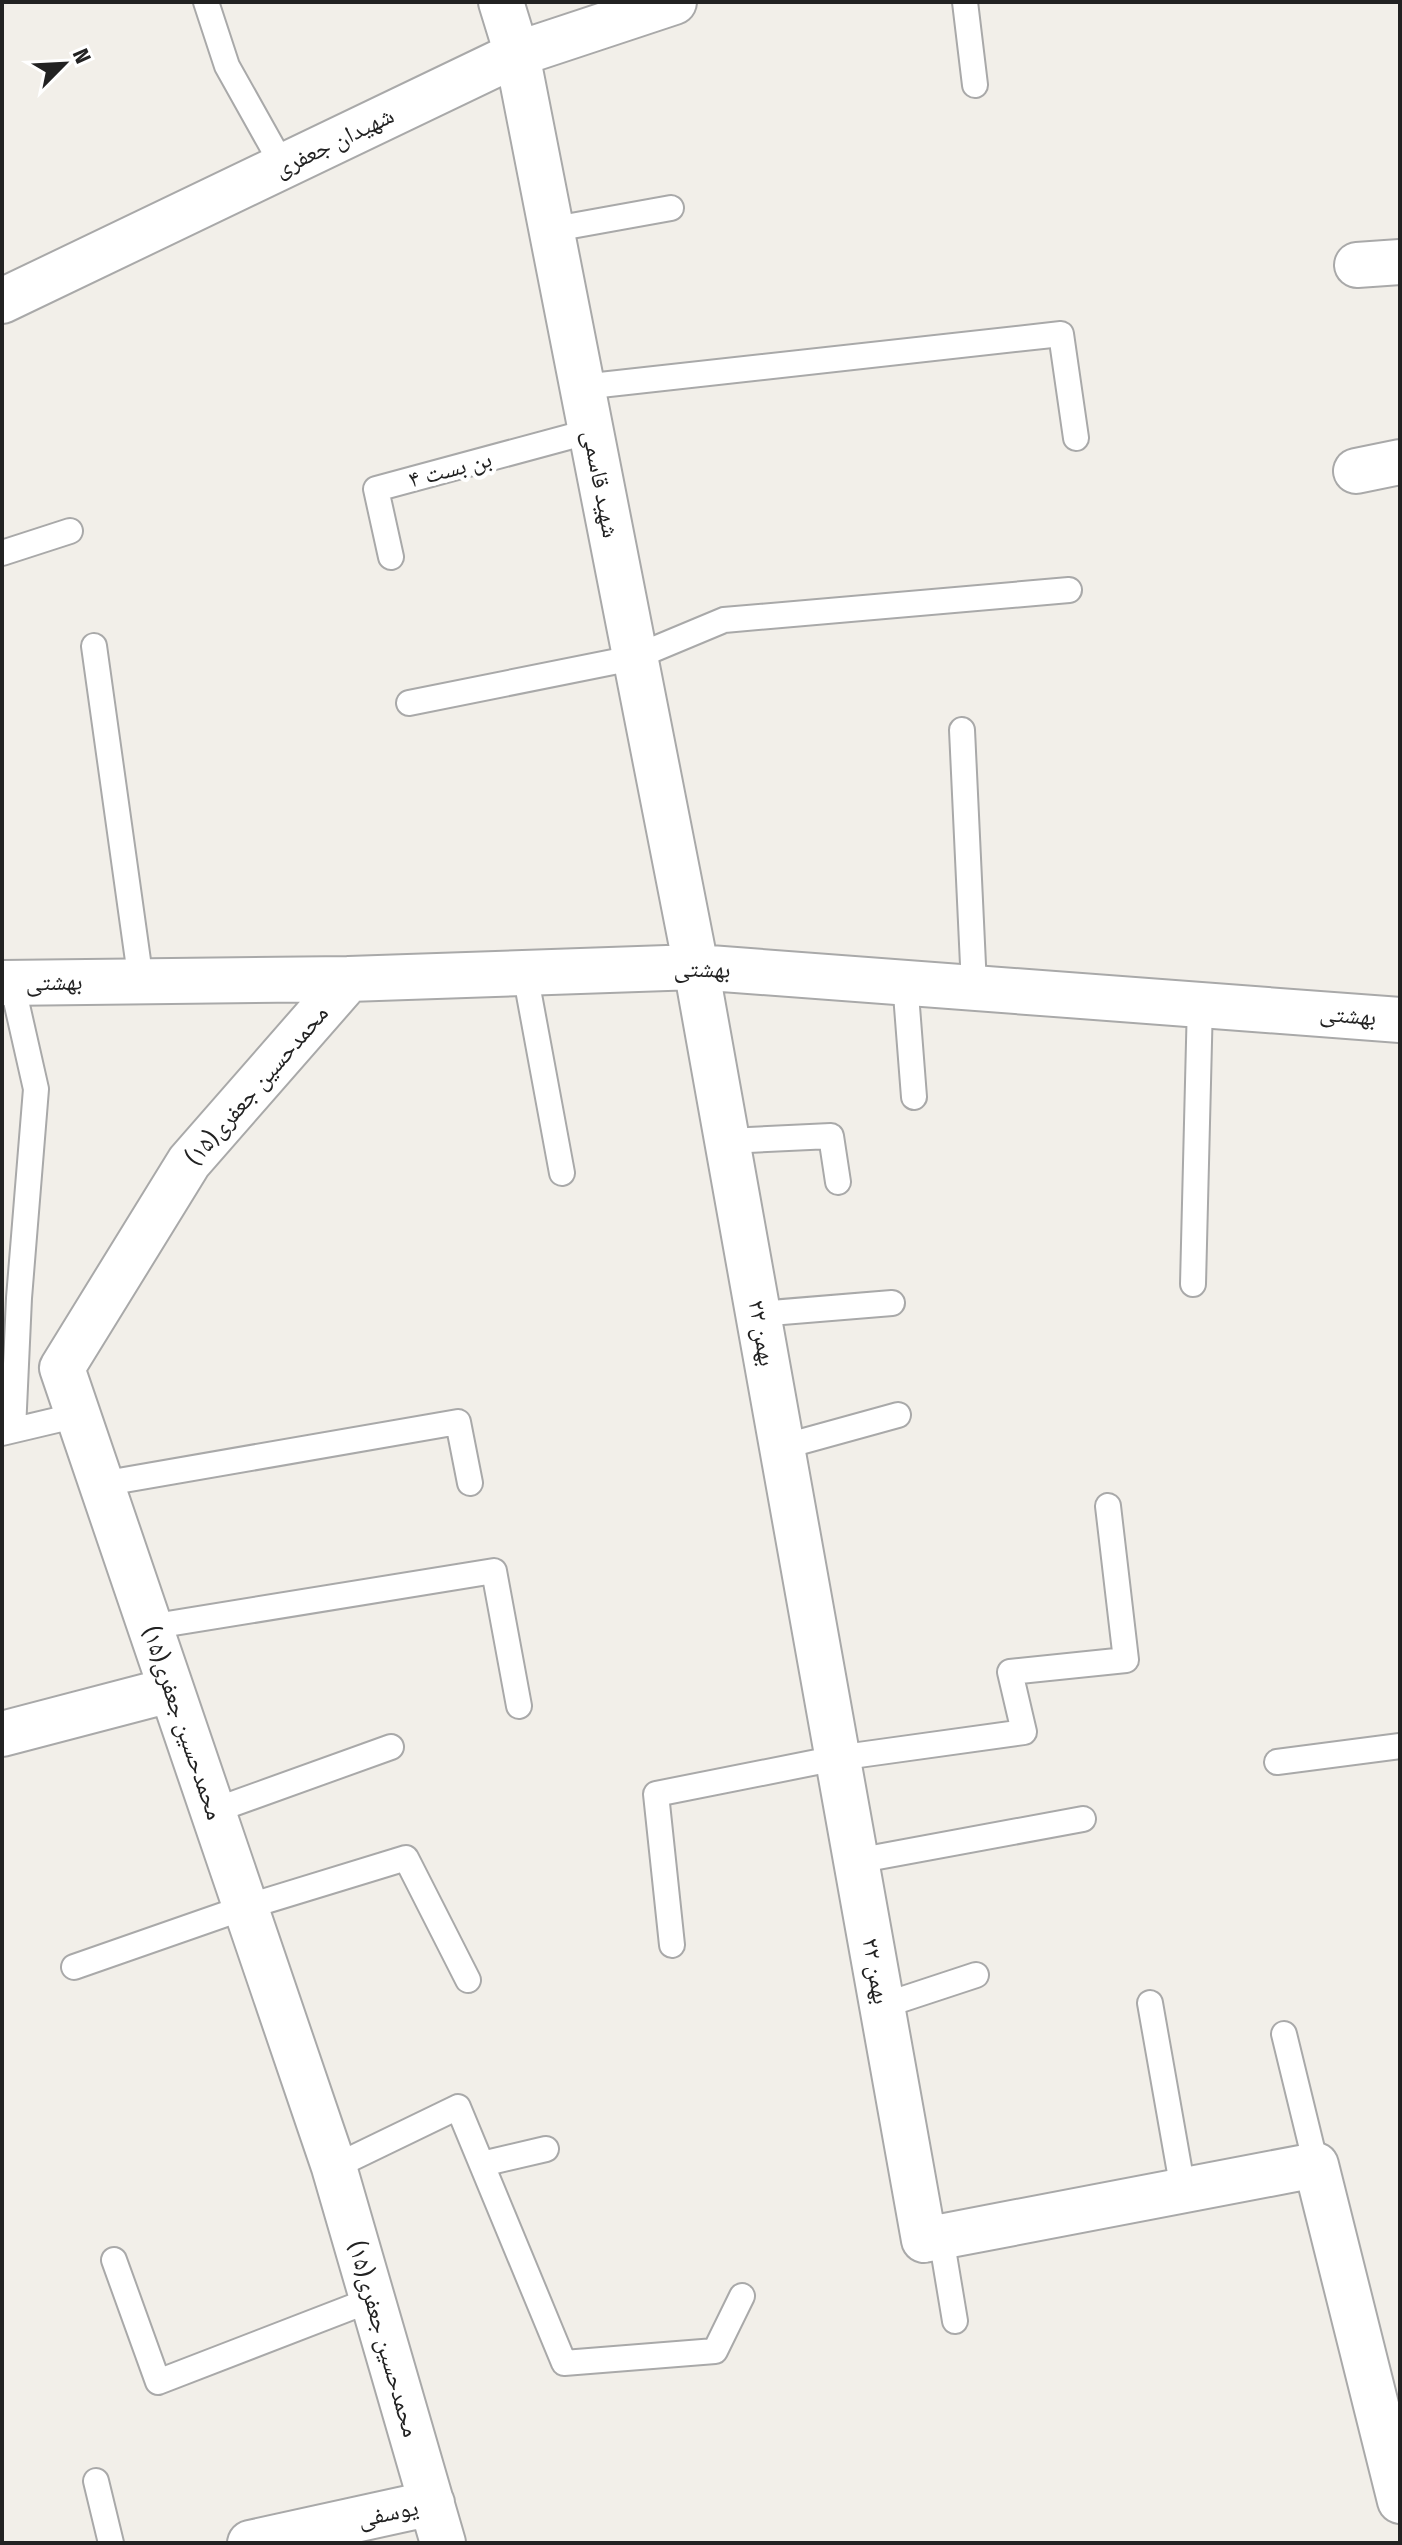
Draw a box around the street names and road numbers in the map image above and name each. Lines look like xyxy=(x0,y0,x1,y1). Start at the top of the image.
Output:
street label: شهیدان جعفری xyxy=(270,101,398,183)
street label: شهید قاسمی xyxy=(577,428,625,540)
street label: بن بست ۴ xyxy=(405,444,495,494)
street label: بهشتی xyxy=(673,955,731,983)
street label: بهشتی xyxy=(25,968,83,996)
street label: محمدحسین جعفری(۱۵) xyxy=(180,999,334,1171)
street label: بهشتی xyxy=(1318,999,1378,1031)
street label: ۲۲ بهمن xyxy=(742,1298,782,1368)
street label: محمدحسین جعفری(۱۵) xyxy=(137,1623,229,1823)
street label: ۲۲ بهمن xyxy=(856,1936,896,2006)
street label: محمدحسین جعفری(۱۵) xyxy=(343,2238,425,2440)
street label: یوسفی xyxy=(355,2493,421,2533)

